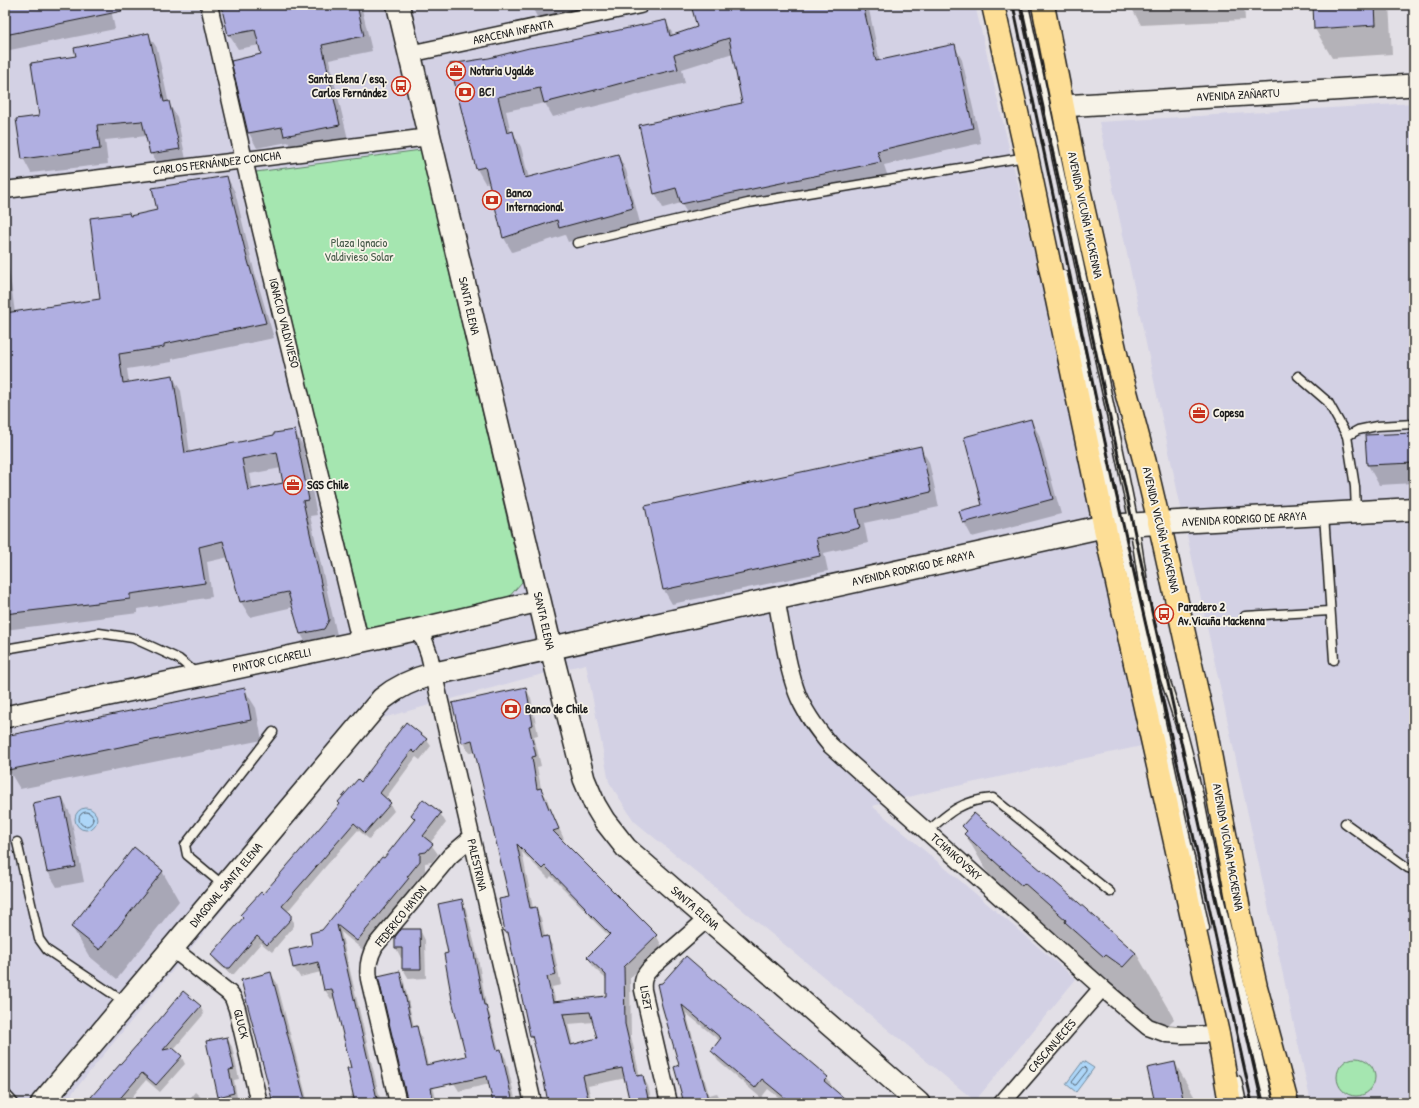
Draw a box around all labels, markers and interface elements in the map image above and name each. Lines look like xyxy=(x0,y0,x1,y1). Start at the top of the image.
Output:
street label: ARACENA INFANTA xyxy=(471,15,555,48)
office icon: Notaria Ugalde xyxy=(445,60,467,82)
place label: Notaria Ugalde xyxy=(470,62,534,80)
place label: Santa Elena / esq. Carlos Fernández xyxy=(308,70,388,101)
bus stop icon: Santa Elena / esq. Carlos Fernández xyxy=(390,75,412,97)
bank icon: BCI xyxy=(454,81,476,103)
place label: BCI xyxy=(479,83,495,100)
street label: AVENIDA ZAÑARTU xyxy=(1196,84,1280,105)
street label: CARLOS FERNÁNDEZ CONCHA xyxy=(152,146,282,179)
street label: AVENIDA VICUÑA MACKENNA xyxy=(1064,150,1107,280)
place label: Banco Internacional xyxy=(506,184,564,215)
bank icon: Banco Internacional xyxy=(481,189,503,211)
park label: Plaza Ignacio Valdivieso Solar xyxy=(324,234,394,265)
street label: SANTA ELENA xyxy=(455,275,484,337)
street label: IGNACIO VALDIVIESO xyxy=(265,276,304,370)
office icon: Copesa xyxy=(1188,402,1210,424)
place label: Copesa xyxy=(1213,404,1244,422)
street label: AVENIDA VICUÑA MACKENNA xyxy=(1139,465,1184,595)
office icon: SGS Chile xyxy=(282,474,304,496)
place label: SGS Chile xyxy=(307,476,349,493)
street label: AVENIDA RODRIGO DE ARAYA xyxy=(1181,507,1307,530)
street label: AVENIDA RODRIGO DE ARAYA xyxy=(850,545,976,590)
street label: SANTA ELENA xyxy=(530,590,559,652)
place label: Paradero 2 Av.Vicuña Mackenna xyxy=(1178,598,1265,629)
bus stop icon: Paradero 2 Av.Vicuña Mackenna xyxy=(1153,603,1175,625)
street label: PINTOR CICARELLI xyxy=(231,643,313,676)
bank icon: Banco de Chile xyxy=(500,698,522,720)
place label: Banco de Chile xyxy=(525,700,588,717)
street label: AVENIDA VICUÑA MACKENNA xyxy=(1209,782,1248,912)
street label: TCHAIKOVSKY xyxy=(927,829,986,885)
street label: PALESTRINA xyxy=(463,837,492,893)
street label: DIAGONAL SANTA ELENA xyxy=(185,839,266,931)
street label: FEDERICO HAYDN xyxy=(370,882,430,951)
street label: SANTA ELENA xyxy=(667,882,723,934)
street label: LISZT xyxy=(636,984,657,1012)
street label: GLUCK xyxy=(230,1007,253,1041)
street label: CASCANUECES xyxy=(1024,1015,1080,1076)

